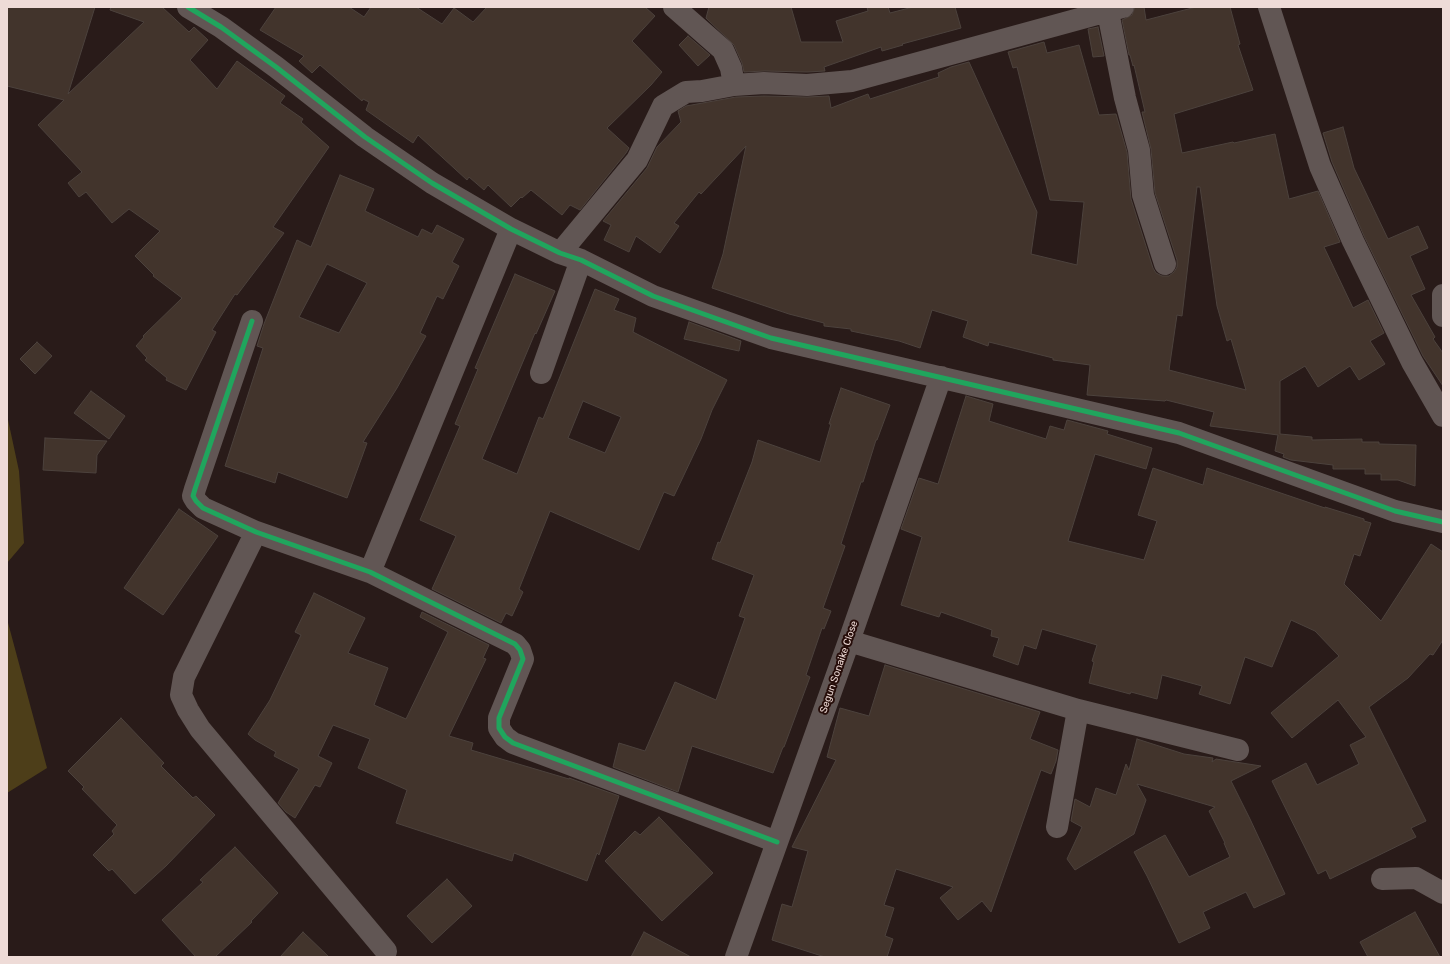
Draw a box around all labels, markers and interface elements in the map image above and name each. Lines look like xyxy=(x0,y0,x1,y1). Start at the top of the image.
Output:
street label: Segun Sonaike Close xyxy=(818,619,860,715)

